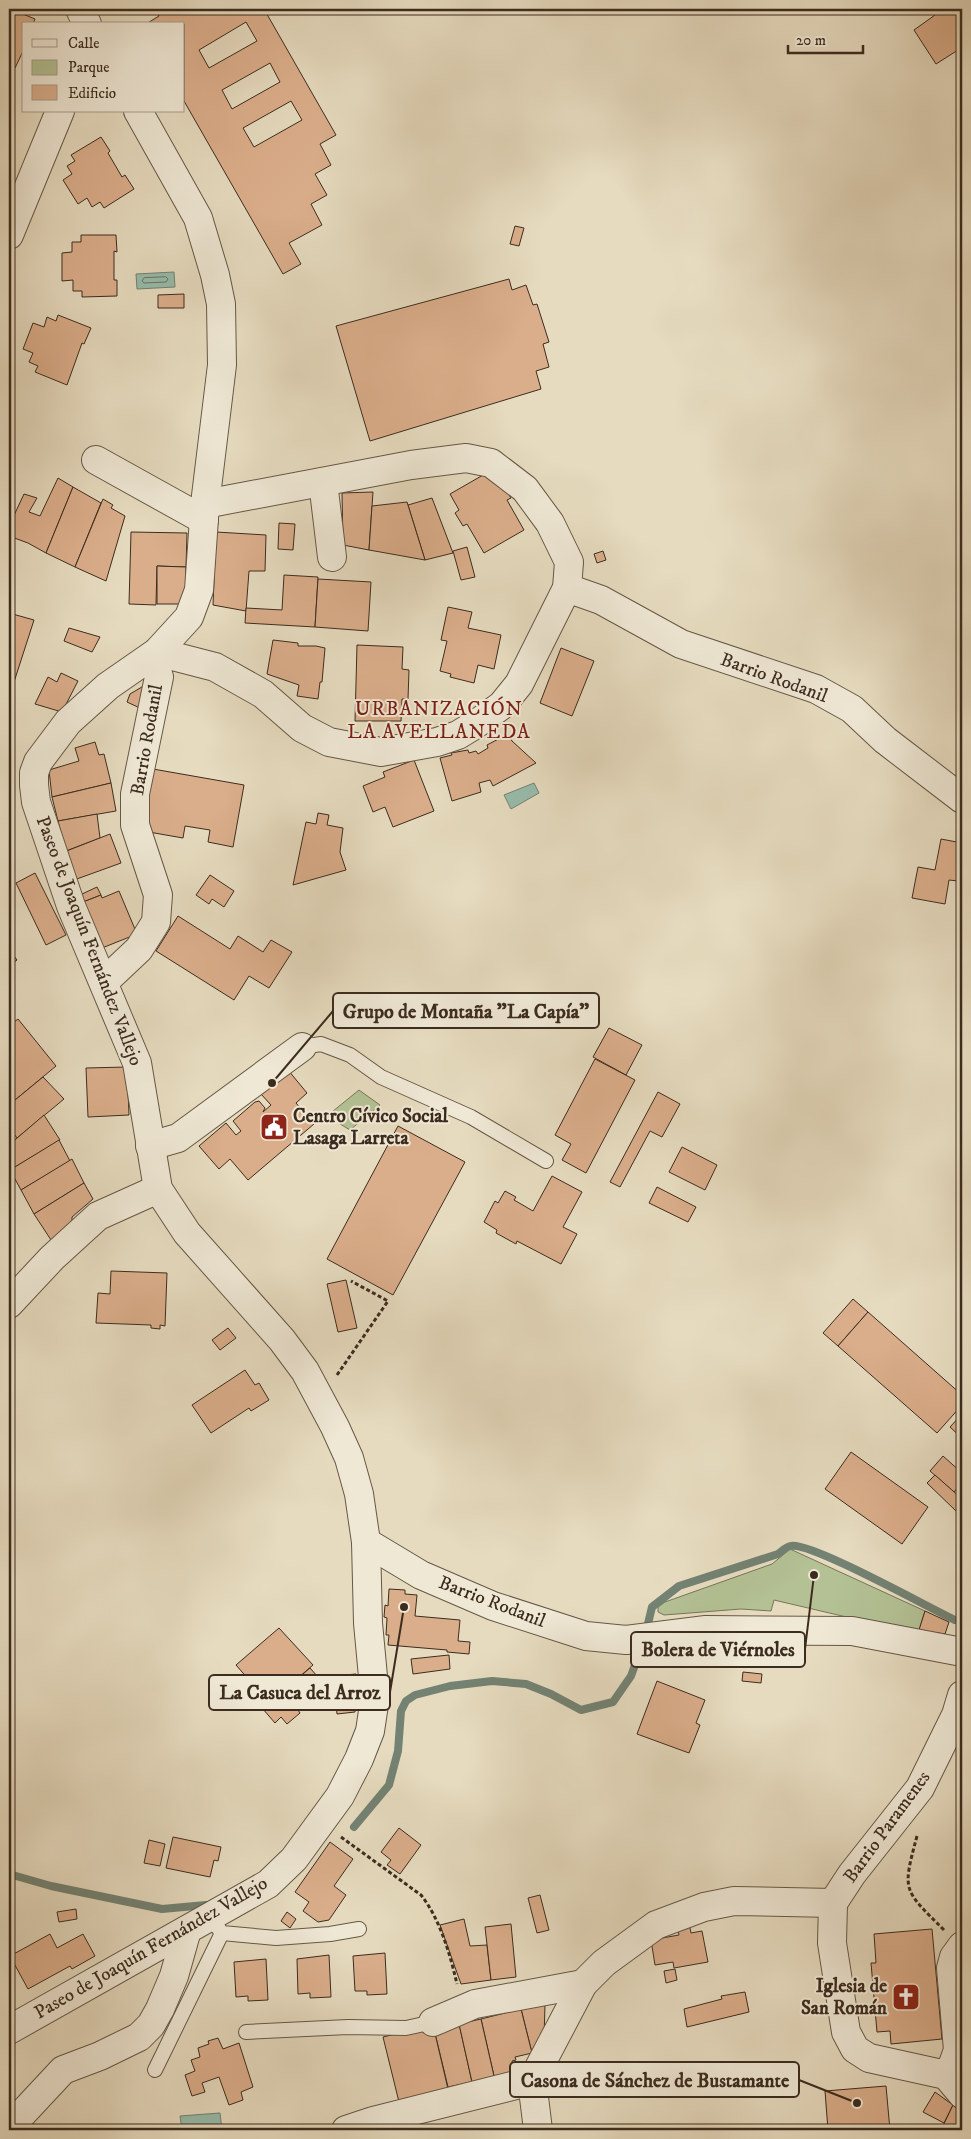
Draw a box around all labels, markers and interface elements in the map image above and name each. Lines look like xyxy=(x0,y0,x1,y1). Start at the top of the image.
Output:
legend xyxy=(22,22,185,112)
scale bar xyxy=(788,22,864,54)
text: 20 m xyxy=(796,31,826,50)
text: Calle xyxy=(68,34,100,53)
text: Parque xyxy=(68,58,109,77)
text: Edificio xyxy=(68,84,116,103)
street label: Barrio Rodanil xyxy=(717,648,831,708)
street label: Barrio Rodanil xyxy=(126,682,168,797)
district label: URBANIZACIÓN LA AVELLANEDA xyxy=(347,696,531,745)
street label: Paseo de Joaquín Fernández Vallejo xyxy=(30,813,147,1069)
callout: Grupo de Montaña "La Capía" xyxy=(333,993,599,1028)
text: Grupo de Montaña "La Capía" xyxy=(343,1000,589,1025)
place label: Centro Cívico Social Lasaga Larreta xyxy=(293,1105,448,1150)
public building icon: Centro Cívico Social Lasaga Larreta xyxy=(259,1112,289,1142)
street label: Barrio Rodanil xyxy=(435,1571,549,1633)
callout: Bolera de Viérnoles xyxy=(631,1632,805,1667)
text: Bolera de Viérnoles xyxy=(641,1638,795,1663)
callout: La Casuca del Arroz xyxy=(209,1675,390,1710)
text: La Casuca del Arroz xyxy=(219,1681,381,1706)
street label: Barrio Paramenes xyxy=(839,1767,935,1887)
street label: Paseo de Joaquín Fernández Vallejo xyxy=(30,1872,272,2025)
place label: Iglesia de San Román xyxy=(801,1975,888,2020)
church icon: Iglesia de San Román xyxy=(891,1982,921,2012)
callout: Casona de Sánchez de Bustamante xyxy=(510,2062,799,2097)
text: Casona de Sánchez de Bustamante xyxy=(521,2069,790,2094)

